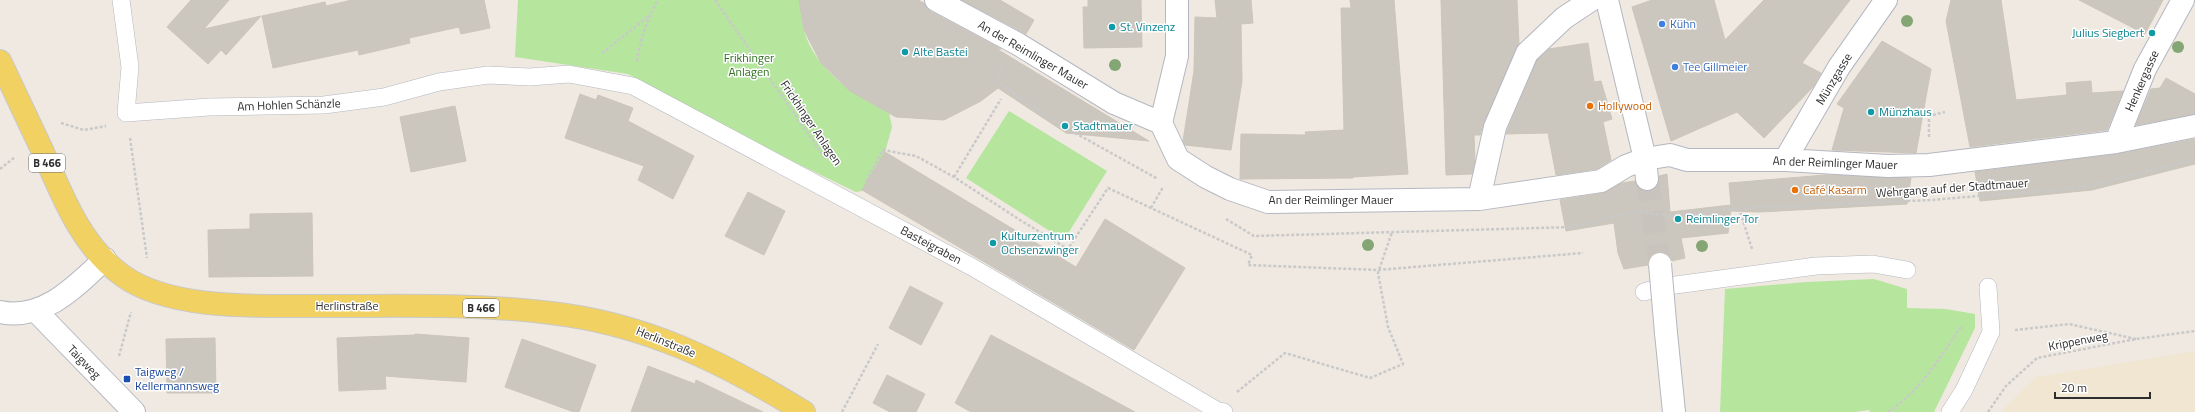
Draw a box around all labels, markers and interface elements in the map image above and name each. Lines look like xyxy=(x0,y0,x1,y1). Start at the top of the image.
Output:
place label: Kühn xyxy=(1670,14,1696,33)
street label: An der Reimlinger Mauer xyxy=(974,15,1092,94)
place label: St. Vinzenz xyxy=(1120,17,1175,36)
marker: Kühn xyxy=(1657,19,1667,29)
marker: St. Vinzenz xyxy=(1107,22,1117,32)
place label: Julius Siegbert xyxy=(2072,23,2145,42)
marker: Julius Siegbert xyxy=(2147,28,2157,38)
place label: Alte Bastei xyxy=(913,42,968,61)
marker: Alte Bastei xyxy=(900,47,910,57)
street label: Henkergasse xyxy=(2120,47,2164,115)
park label: Frikhinger Anlagen xyxy=(724,48,774,81)
street label: Münzgasse xyxy=(1811,49,1857,108)
place label: Tee Gillmeier xyxy=(1683,57,1747,76)
marker: Tee Gillmeier xyxy=(1670,62,1680,72)
street label: Frickhinger Anlagen xyxy=(776,76,847,169)
street label: Am Hohlen Schänzle xyxy=(237,93,341,116)
place label: Hollywood xyxy=(1598,96,1652,115)
marker: Hollywood xyxy=(1585,101,1595,111)
place label: Münzhaus xyxy=(1879,102,1932,121)
marker: Münzhaus xyxy=(1866,107,1876,117)
place label: Stadtmauer xyxy=(1073,116,1133,135)
marker: Stadtmauer xyxy=(1060,121,1070,131)
street label: An der Reimlinger Mauer xyxy=(1772,151,1898,174)
road number: B 466 xyxy=(29,154,65,172)
street label: Wehrgang auf der Stadtmauer xyxy=(1875,173,2029,202)
place label: Café Kasarm xyxy=(1803,180,1867,199)
marker: Café Kasarm xyxy=(1790,185,1800,195)
street label: An der Reimlinger Mauer xyxy=(1269,190,1393,209)
place label: Reimlinger Tor xyxy=(1686,209,1759,228)
marker: Reimlinger Tor xyxy=(1673,214,1683,224)
street label: Basteigraben xyxy=(897,220,965,269)
place label: Kulturzentrum Ochsenzwinger xyxy=(1001,226,1079,259)
marker: Kulturzentrum Ochsenzwinger xyxy=(988,238,998,248)
street label: Herlinstraße xyxy=(315,296,379,315)
road number: B 466 xyxy=(463,299,499,317)
street label: Herlinstraße xyxy=(633,321,699,362)
street label: Krippenweg xyxy=(2047,325,2109,356)
street label: Taigweg xyxy=(63,340,106,383)
place label: Taigweg / Kellermannsweg xyxy=(135,362,219,395)
marker: Taigweg / Kellermannsweg xyxy=(122,374,132,384)
scale bar xyxy=(2055,374,2150,400)
text: 20 m xyxy=(2061,378,2087,397)

